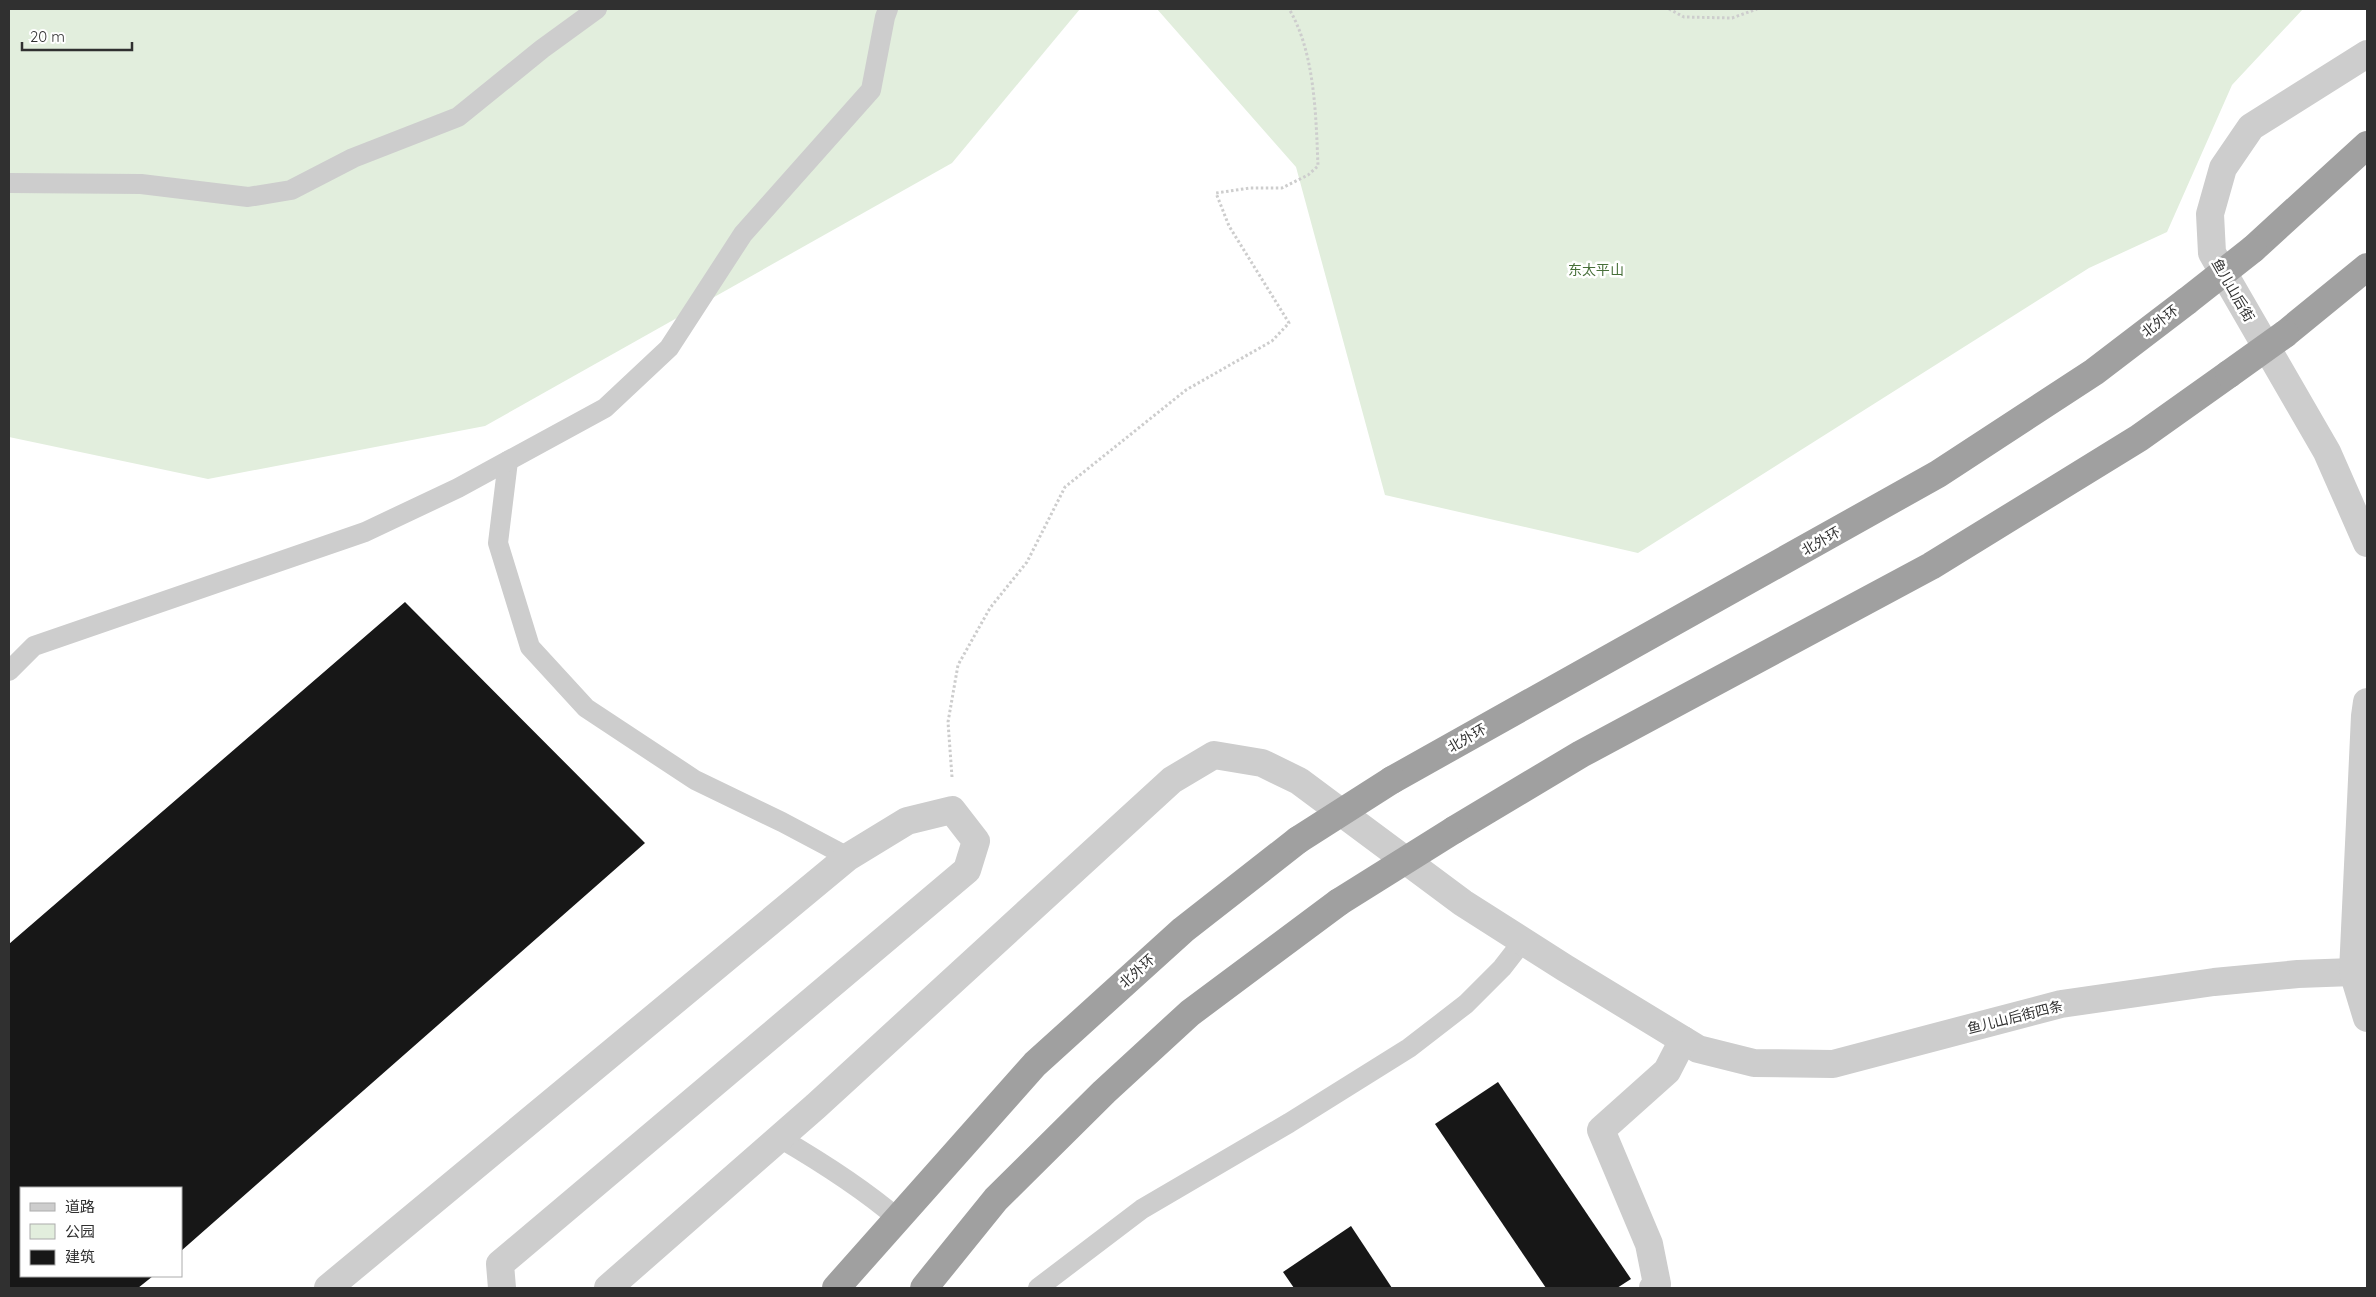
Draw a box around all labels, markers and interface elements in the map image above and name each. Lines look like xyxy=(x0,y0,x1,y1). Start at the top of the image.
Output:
scale bar xyxy=(22,20,132,52)
text: 20 m xyxy=(30,27,65,46)
street label: 鱼儿山后街 xyxy=(2208,255,2258,325)
park label: 东太平山 xyxy=(1568,261,1624,279)
street label: 北外环 xyxy=(2138,301,2182,341)
street label: 北外环 xyxy=(1798,523,1844,559)
street label: 北外环 xyxy=(1444,720,1490,756)
street label: 北外环 xyxy=(1115,950,1159,992)
street label: 鱼儿山后街四条 xyxy=(1965,996,2065,1038)
legend xyxy=(20,1187,182,1277)
text: 道路 xyxy=(65,1197,95,1216)
text: 公园 xyxy=(65,1222,95,1241)
text: 建筑 xyxy=(65,1247,95,1266)

